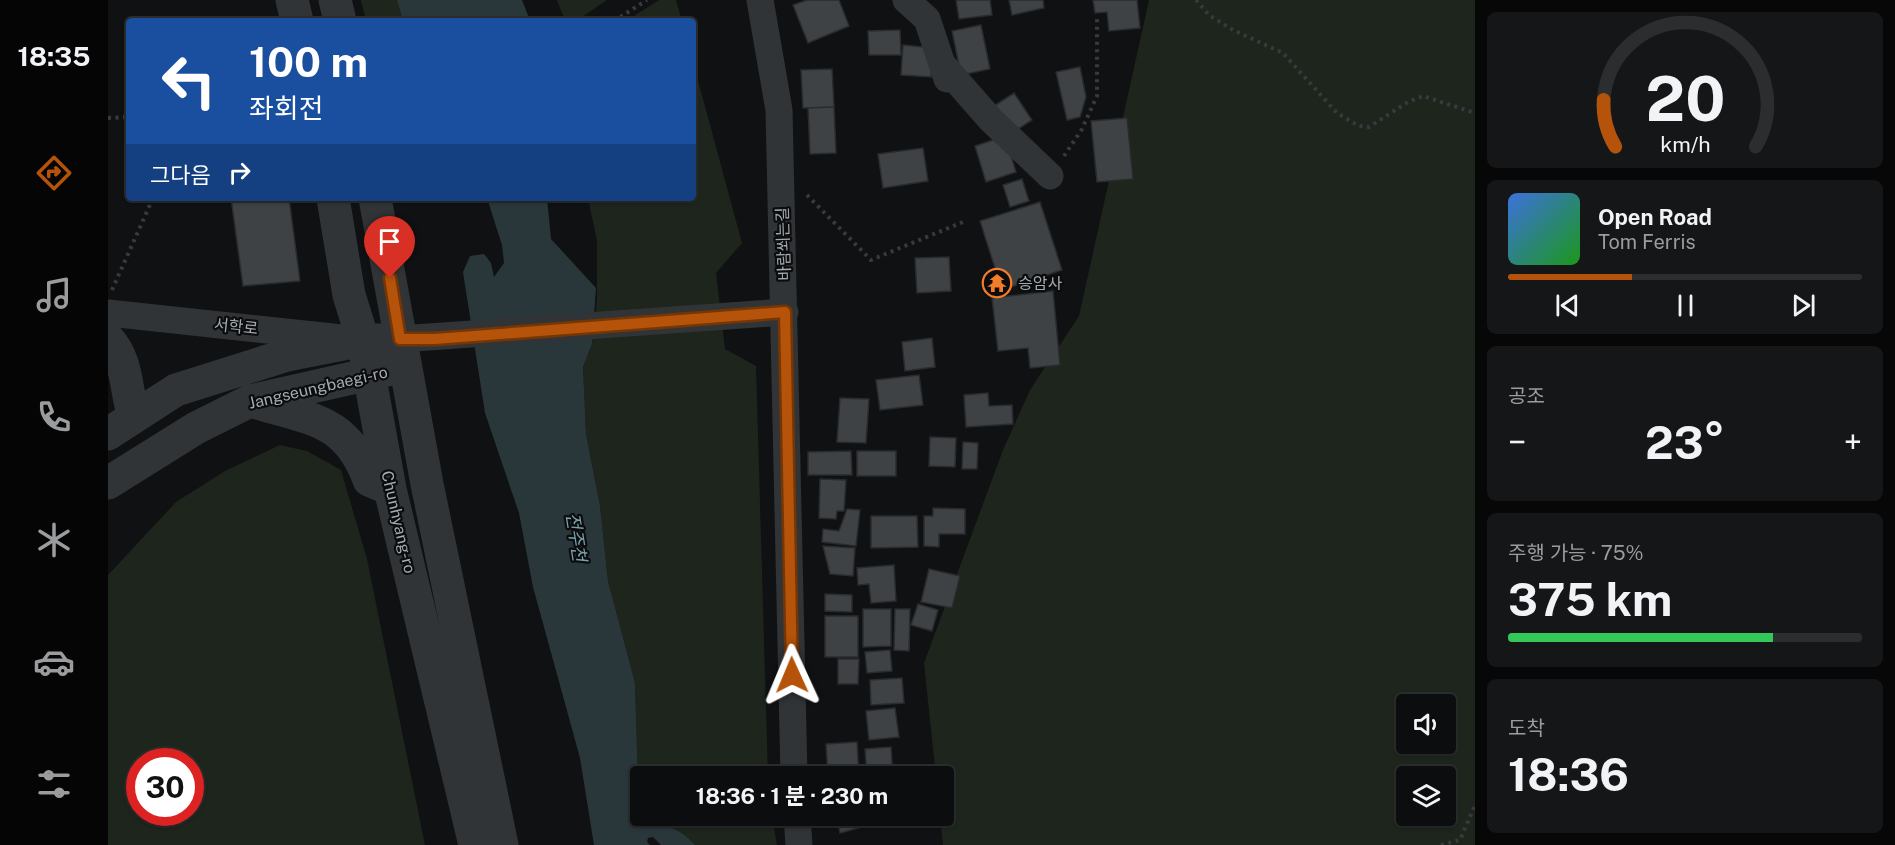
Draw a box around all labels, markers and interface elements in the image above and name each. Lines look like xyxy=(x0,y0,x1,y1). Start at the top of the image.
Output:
text: 100 m xyxy=(249,37,368,86)
text: 18:35 xyxy=(17,40,91,72)
icon: left xyxy=(150,42,228,120)
text: 20 xyxy=(1645,62,1725,135)
text: 좌회전 xyxy=(249,92,324,124)
text: km/h xyxy=(1660,132,1710,157)
icon: directions xyxy=(33,152,75,194)
icon: right xyxy=(223,156,256,189)
text: 그다음 xyxy=(150,162,211,188)
text: Open Road xyxy=(1598,204,1712,230)
street label: 바람쐬는길 xyxy=(773,207,794,281)
pin xyxy=(364,216,415,278)
icon: arrive xyxy=(373,225,406,258)
text: Tom Ferris xyxy=(1598,230,1696,254)
temple icon: 승암사 xyxy=(981,267,1013,299)
icon: music xyxy=(33,274,75,316)
place label: 승암사 xyxy=(1018,274,1062,293)
icon: previous xyxy=(1551,289,1584,322)
icon: pause xyxy=(1669,289,1702,322)
icon: next xyxy=(1787,289,1820,322)
street label: 서학로 xyxy=(213,315,259,338)
street label: Jangseungbaegi-ro xyxy=(247,362,389,413)
text: 공조 xyxy=(1508,384,1545,408)
icon: phone xyxy=(33,396,75,438)
text: 23° xyxy=(1645,416,1725,469)
text: − xyxy=(1508,423,1526,461)
text: + xyxy=(1844,423,1862,461)
street label: Chunhyang-ro xyxy=(377,469,420,575)
water label: 전주천 xyxy=(562,511,591,566)
icon: climate xyxy=(33,519,75,561)
text: 주행 가능 · 75% xyxy=(1508,541,1644,565)
text: 375 km xyxy=(1508,573,1672,626)
icon: car xyxy=(33,641,75,683)
position arrow xyxy=(760,643,824,707)
map controls xyxy=(1396,694,1456,826)
button: sound xyxy=(1396,694,1456,754)
text: 도착 xyxy=(1508,716,1545,740)
speed limit sign: 30 xyxy=(126,748,204,826)
text: 18:36 xyxy=(1508,748,1629,801)
icon: filters xyxy=(33,763,75,805)
button: layers xyxy=(1396,766,1456,826)
text: 18:36 · 1 분 · 230 m xyxy=(696,783,888,809)

